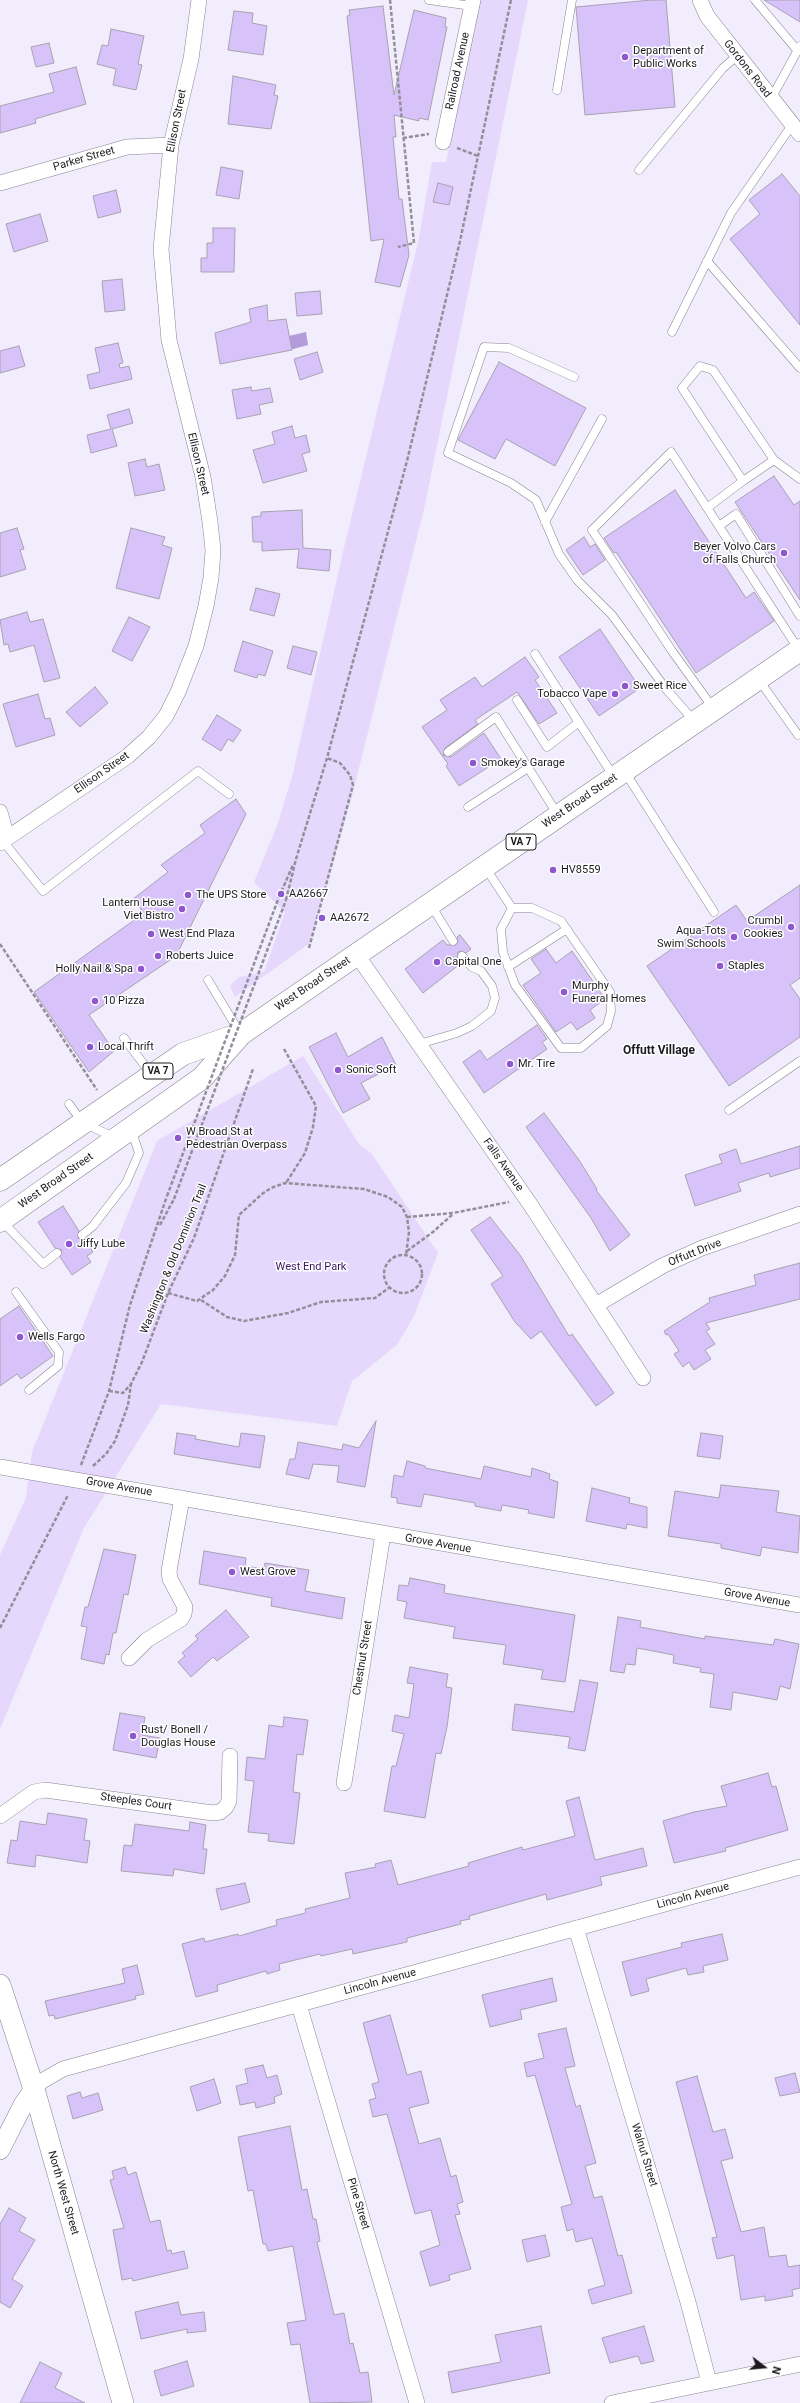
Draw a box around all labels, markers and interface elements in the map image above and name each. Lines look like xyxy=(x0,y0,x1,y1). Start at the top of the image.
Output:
street label: Railroad Avenue xyxy=(443,31,473,111)
street label: Gordons Road xyxy=(720,38,774,100)
place label: Department of Public Works xyxy=(633,44,704,70)
marker: Department of Public Works xyxy=(620,52,630,62)
street label: Ellison Street xyxy=(164,88,190,154)
street label: Parker Street xyxy=(52,144,116,174)
street label: Ellison Street xyxy=(184,431,212,497)
place label: Beyer Volvo Cars of Falls Church xyxy=(693,540,776,566)
marker: Beyer Volvo Cars of Falls Church xyxy=(779,548,789,558)
place label: Sweet Rice xyxy=(633,679,687,693)
marker: Sweet Rice xyxy=(620,681,630,691)
place label: Tobacco Vape xyxy=(537,687,607,701)
marker: Tobacco Vape xyxy=(610,689,620,699)
street label: Ellison Street xyxy=(72,749,132,797)
place label: Smokey's Garage xyxy=(481,756,565,770)
marker: Smokey's Garage xyxy=(468,758,478,768)
street label: West Broad Street xyxy=(540,771,620,831)
road number: VA 7 xyxy=(506,834,536,850)
place label: HV8559 xyxy=(561,863,601,877)
marker: HV8559 xyxy=(548,865,558,875)
place label: AA2667 xyxy=(289,887,328,901)
place label: The UPS Store xyxy=(196,888,266,902)
marker: AA2667 xyxy=(276,889,286,899)
marker: The UPS Store xyxy=(183,890,193,900)
place label: Lantern House Viet Bistro xyxy=(102,896,174,922)
marker: Lantern House Viet Bistro xyxy=(177,904,187,914)
place label: AA2672 xyxy=(330,911,369,925)
marker: AA2672 xyxy=(317,913,327,923)
place label: Crumbl Cookies xyxy=(744,914,783,940)
marker: Crumbl Cookies xyxy=(786,922,796,932)
place label: Aqua-Tots Swim Schools xyxy=(657,924,726,950)
place label: West End Plaza xyxy=(159,927,235,941)
marker: West End Plaza xyxy=(146,929,156,939)
marker: Aqua-Tots Swim Schools xyxy=(729,932,739,942)
place label: Roberts Juice xyxy=(166,949,233,963)
marker: Roberts Juice xyxy=(153,951,163,961)
street label: West Broad Street xyxy=(273,954,353,1014)
place label: Capital One xyxy=(445,955,501,969)
marker: Capital One xyxy=(432,957,442,967)
place label: Staples xyxy=(728,959,764,973)
marker: Staples xyxy=(715,961,725,971)
place label: Holly Nail & Spa xyxy=(55,962,133,976)
marker: Holly Nail & Spa xyxy=(136,964,146,974)
place label: Murphy Funeral Homes xyxy=(572,979,646,1005)
marker: Murphy Funeral Homes xyxy=(559,987,569,997)
place label: 10 Pizza xyxy=(103,994,145,1008)
marker: 10 Pizza xyxy=(90,996,100,1006)
place label: Local Thrift xyxy=(98,1040,154,1054)
marker: Local Thrift xyxy=(85,1042,95,1052)
district label: Offutt Village xyxy=(623,1044,695,1058)
place label: Mr. Tire xyxy=(518,1057,555,1071)
marker: Mr. Tire xyxy=(505,1059,515,1069)
road number: VA 7 xyxy=(143,1063,173,1079)
place label: Sonic Soft xyxy=(346,1063,396,1077)
marker: Sonic Soft xyxy=(333,1065,343,1075)
place label: W Broad St at Pedestrian Overpass xyxy=(186,1125,287,1151)
marker: W Broad St at Pedestrian Overpass xyxy=(173,1133,183,1143)
street label: Falls Avenue xyxy=(480,1136,526,1194)
street label: West Broad Street xyxy=(16,1150,96,1212)
street label: Washington & Old Dominion Trail xyxy=(138,1182,210,1336)
street label: Offutt Drive xyxy=(667,1236,723,1270)
place label: Jiffy Lube xyxy=(77,1237,125,1251)
marker: Jiffy Lube xyxy=(64,1239,74,1249)
park label: West End Park xyxy=(276,1260,346,1274)
place label: Wells Fargo xyxy=(28,1330,85,1344)
marker: Wells Fargo xyxy=(15,1332,25,1342)
street label: Grove Avenue xyxy=(85,1475,153,1499)
street label: Grove Avenue xyxy=(404,1532,472,1556)
place label: West Grove xyxy=(240,1565,296,1579)
marker: West Grove xyxy=(227,1567,237,1577)
street label: Grove Avenue xyxy=(723,1586,791,1610)
street label: Chestnut Street xyxy=(351,1620,375,1696)
place label: Rust/ Bonell / Douglas House xyxy=(141,1723,215,1749)
marker: Rust/ Bonell / Douglas House xyxy=(128,1731,138,1741)
street label: Steeples Court xyxy=(99,1790,173,1814)
street label: Lincoln Avenue xyxy=(655,1880,731,1912)
street label: Lincoln Avenue xyxy=(342,1966,418,1998)
street label: Walnut Street xyxy=(628,2122,660,2188)
street label: North West Street xyxy=(45,2149,81,2237)
street label: Pine Street xyxy=(344,2177,372,2231)
north arrow xyxy=(744,2347,784,2387)
text: N xyxy=(769,2365,783,2376)

